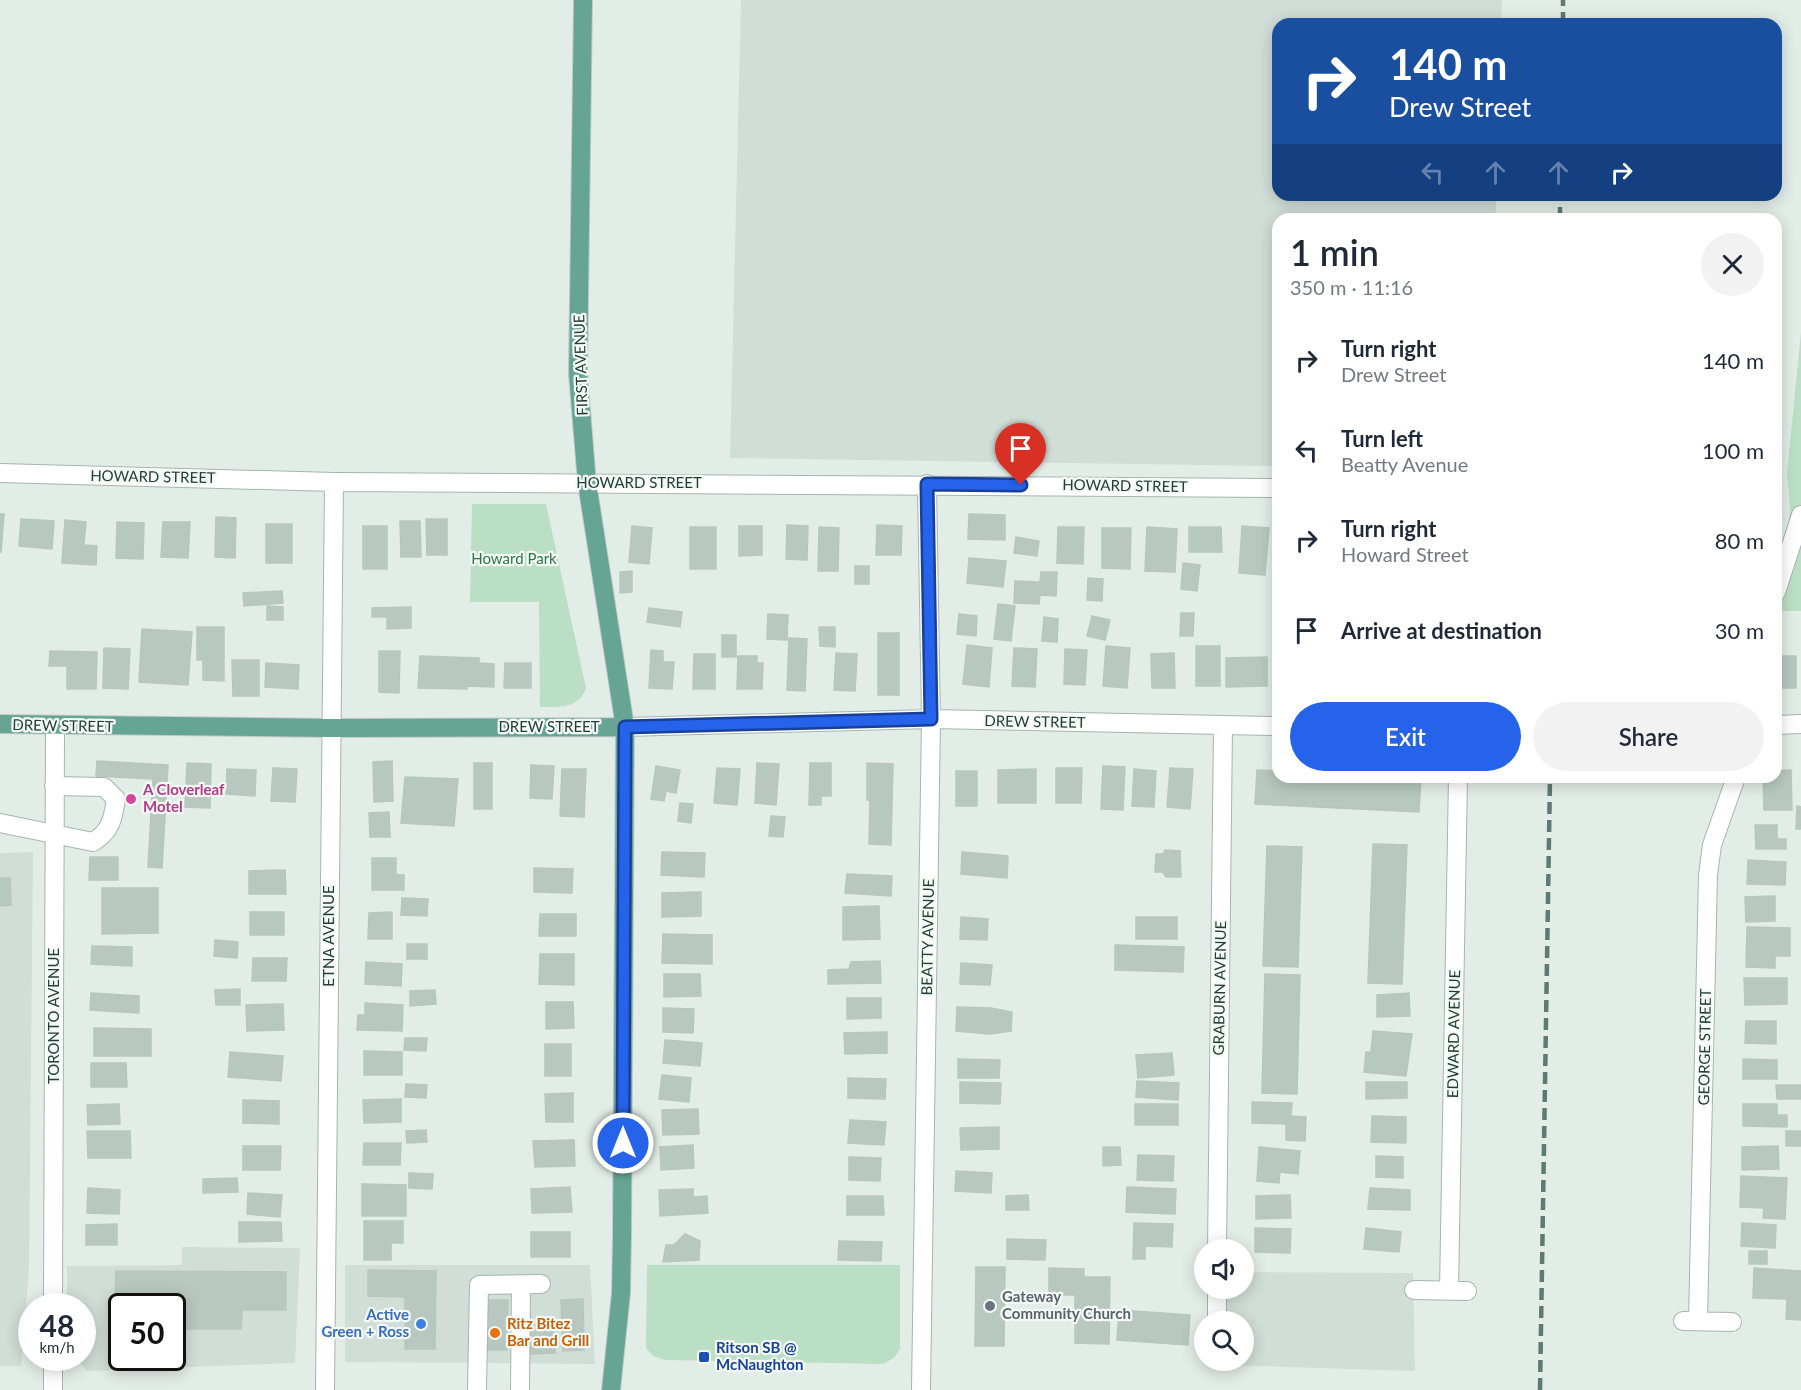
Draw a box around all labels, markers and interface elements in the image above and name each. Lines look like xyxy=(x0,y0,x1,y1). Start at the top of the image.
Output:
text: 140 m xyxy=(1389,39,1507,89)
icon: right xyxy=(1290,42,1368,120)
text: Drew Street xyxy=(1389,90,1531,123)
icon: left xyxy=(1416,156,1449,189)
icon: ahead xyxy=(1479,156,1512,189)
icon: ahead xyxy=(1542,156,1575,189)
icon: right xyxy=(1605,156,1638,189)
text: 1 min xyxy=(1290,230,1379,274)
button: close xyxy=(1701,233,1764,296)
text: 350 m · 11:16 xyxy=(1290,275,1413,299)
street label: FIRST AVENUE xyxy=(569,314,591,416)
text: Turn right xyxy=(1341,335,1436,362)
icon: right xyxy=(1290,344,1323,377)
text: 140 m xyxy=(1702,347,1764,374)
text: Drew Street xyxy=(1341,362,1446,386)
pin xyxy=(995,423,1046,485)
text: Turn left xyxy=(1341,425,1423,452)
icon: arrive xyxy=(1004,432,1037,465)
icon: left xyxy=(1290,434,1323,467)
text: 100 m xyxy=(1702,437,1764,464)
text: Beatty Avenue xyxy=(1341,452,1468,476)
street label: HOWARD STREET xyxy=(90,466,216,486)
street label: HOWARD STREET xyxy=(576,473,702,491)
street label: HOWARD STREET xyxy=(1062,475,1188,495)
text: Turn right xyxy=(1341,515,1436,542)
icon: right xyxy=(1290,524,1323,557)
text: 80 m xyxy=(1715,527,1764,554)
text: Howard Street xyxy=(1341,542,1469,566)
park label: Howard Park xyxy=(471,549,557,567)
icon: arrive xyxy=(1290,614,1323,647)
text: Arrive at destination xyxy=(1341,617,1542,644)
text: 30 m xyxy=(1715,617,1764,644)
button: Exit xyxy=(1290,702,1521,771)
button: Share xyxy=(1533,702,1764,771)
street label: DREW STREET xyxy=(984,711,1086,731)
street label: DREW STREET xyxy=(12,715,114,735)
street label: DREW STREET xyxy=(498,717,600,735)
place label: A Cloverleaf Motel xyxy=(142,780,225,815)
marker: A Cloverleaf Motel xyxy=(124,792,138,806)
street label: BEATTY AVENUE xyxy=(917,879,937,995)
street label: ETNA AVENUE xyxy=(319,885,337,987)
street label: GRABURN AVENUE xyxy=(1209,920,1229,1056)
street label: TORONTO AVENUE xyxy=(44,948,62,1084)
street label: EDWARD AVENUE xyxy=(1443,970,1463,1098)
street label: GEORGE STREET xyxy=(1694,988,1714,1105)
position arrow xyxy=(591,1111,655,1175)
map controls xyxy=(1194,1239,1254,1371)
button: sound xyxy=(1194,1239,1254,1299)
place label: Gateway Community Church xyxy=(1002,1287,1131,1322)
speed limit sign: 50 xyxy=(108,1293,186,1371)
marker: Gateway Community Church xyxy=(983,1299,997,1313)
place label: Active Green + Ross xyxy=(321,1305,409,1340)
text: 48 xyxy=(40,1307,74,1343)
button: search xyxy=(1194,1311,1254,1371)
place label: Ritz Bitez Bar and Grill xyxy=(507,1314,589,1349)
marker: Active Green + Ross xyxy=(414,1317,428,1331)
marker: Ritz Bitez Bar and Grill xyxy=(488,1326,502,1340)
text: km/h xyxy=(39,1338,75,1356)
place label: Ritson SB @ McNaughton xyxy=(716,1338,803,1373)
marker: Ritson SB @ McNaughton xyxy=(697,1350,711,1364)

